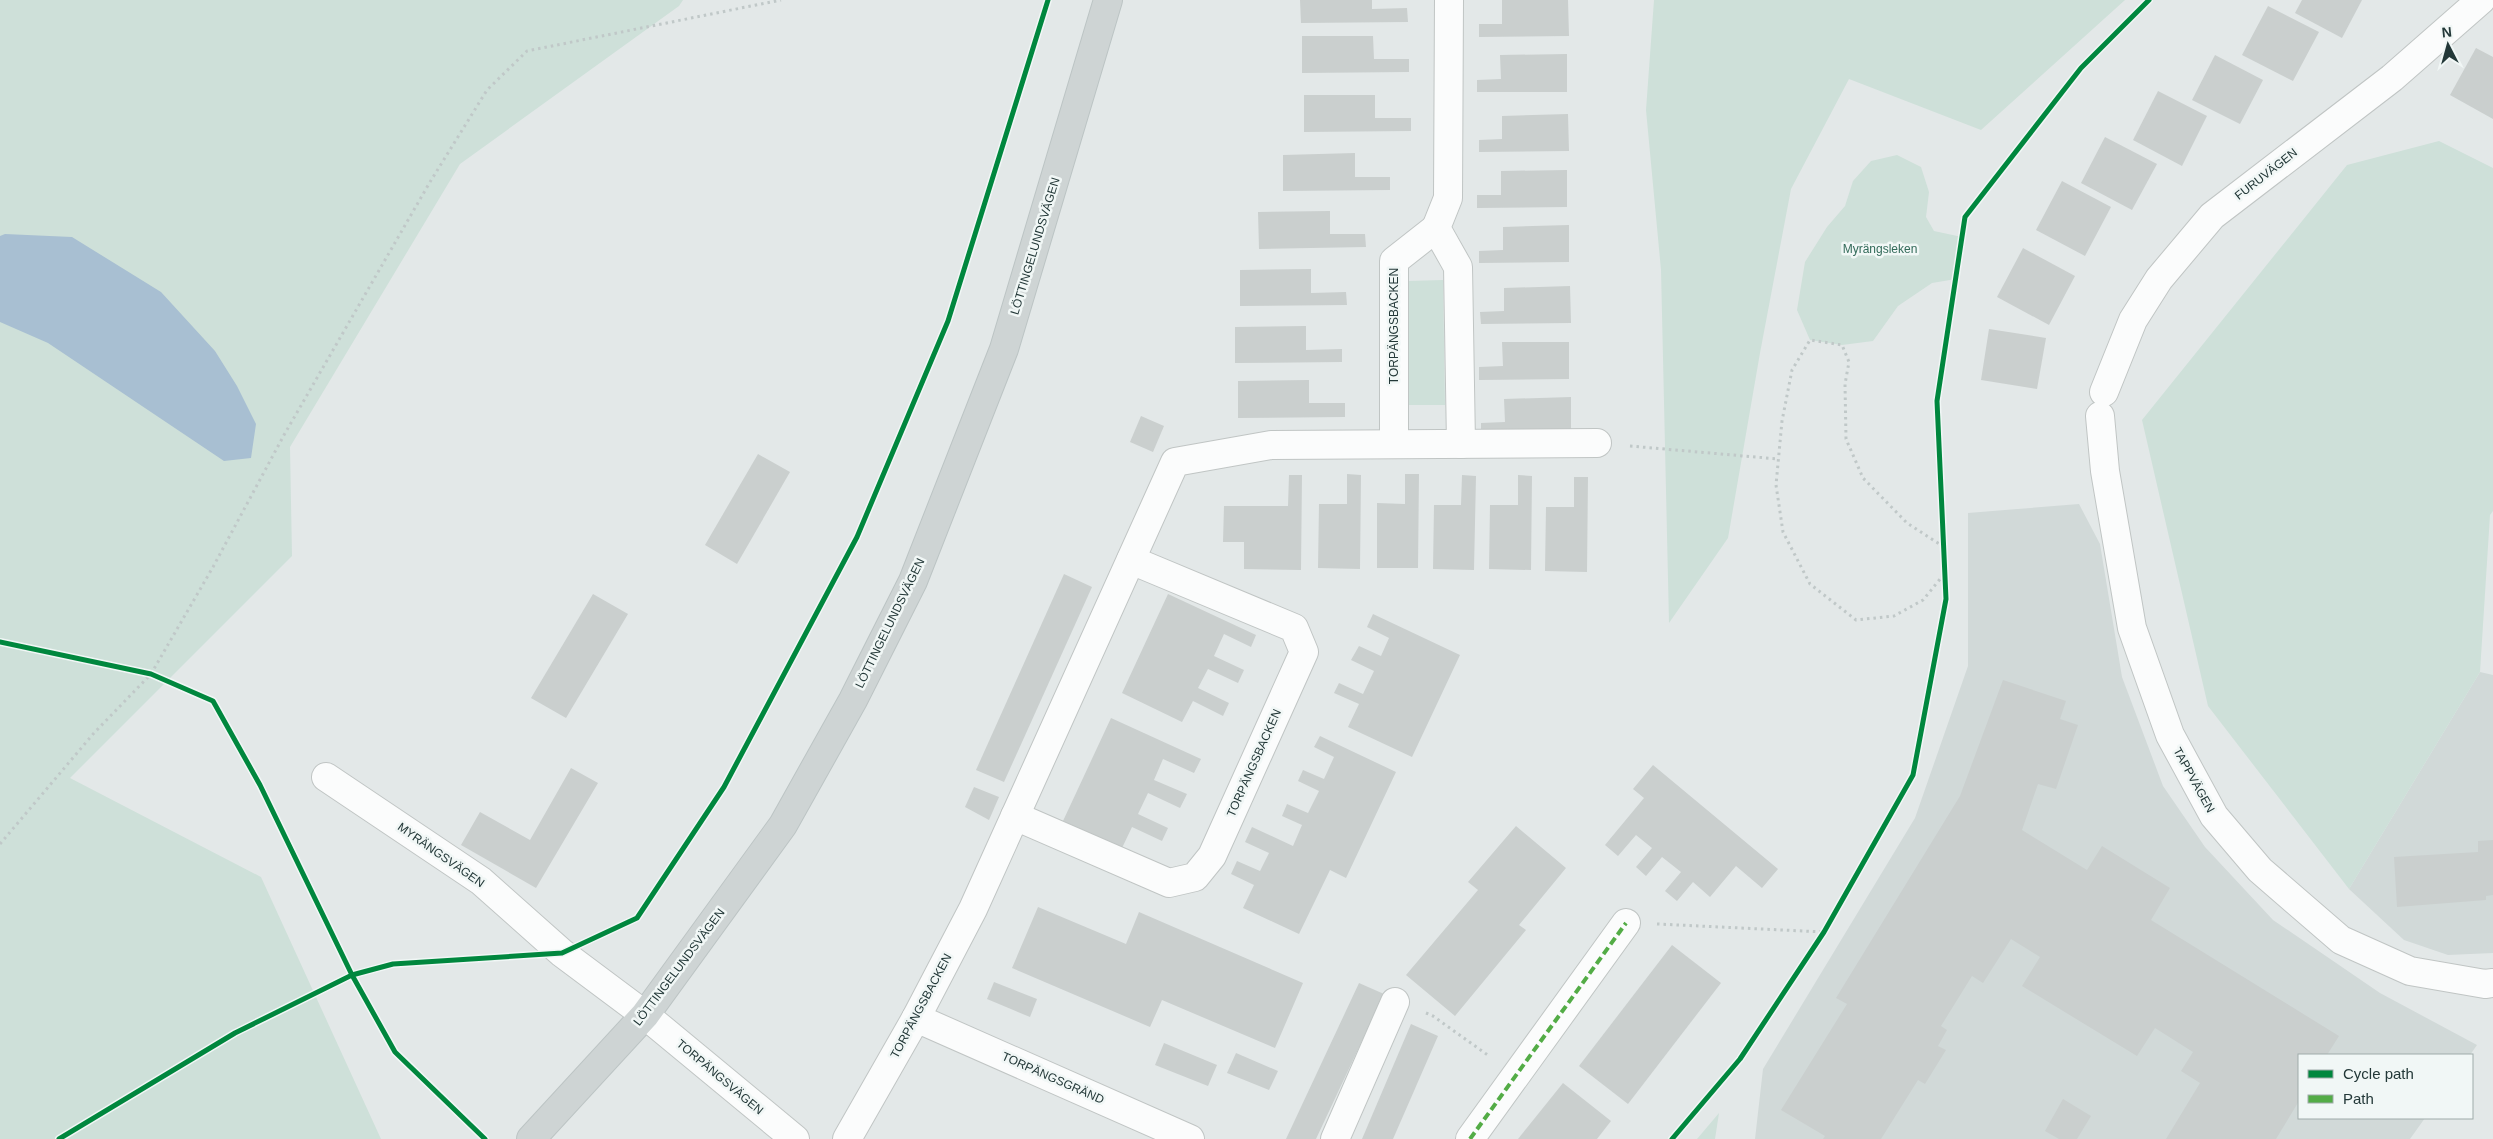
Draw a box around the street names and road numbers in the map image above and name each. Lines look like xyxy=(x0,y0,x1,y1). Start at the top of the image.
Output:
street label: FURUVÄGEN xyxy=(2232,145,2300,203)
street label: LÖTTINGELUNDSVÄGEN xyxy=(1007,176,1063,316)
street label: TORPÄNGSBACKEN xyxy=(1387,268,1401,384)
street label: LÖTTINGELUNDSVÄGEN xyxy=(852,556,928,690)
street label: TORPÄNGSBACKEN xyxy=(1224,707,1284,819)
street label: TAPPVÄGEN xyxy=(2170,745,2218,815)
street label: MYRÄNGSVÄGEN xyxy=(395,820,487,890)
street label: LÖTTINGELUNDSVÄGEN xyxy=(630,906,728,1028)
street label: TORPÄNGSBACKEN xyxy=(887,951,955,1061)
street label: TORPÄNGSVÄGEN xyxy=(674,1037,766,1117)
street label: TORPÄNGSGRÄND xyxy=(1000,1049,1107,1107)

